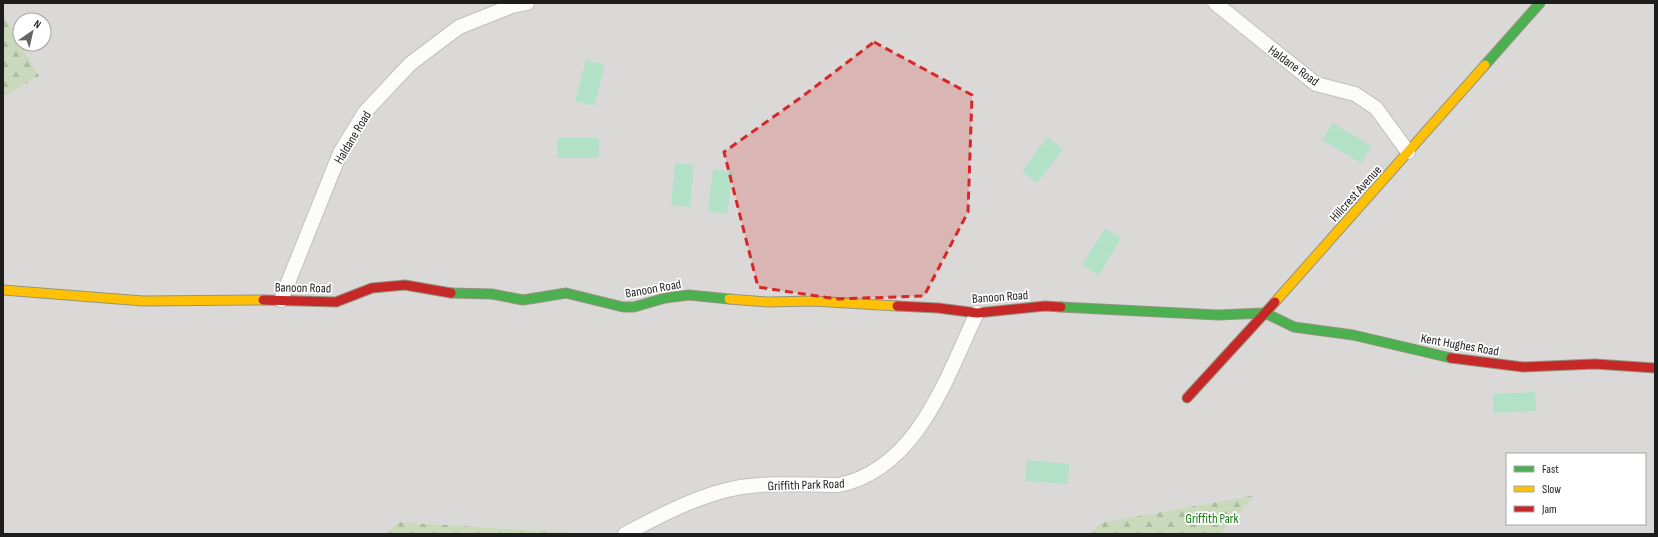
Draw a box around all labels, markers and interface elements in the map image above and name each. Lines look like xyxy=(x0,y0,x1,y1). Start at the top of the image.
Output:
north arrow xyxy=(12,12,52,52)
text: N xyxy=(31,17,43,31)
street label: Haldane Road xyxy=(1265,42,1322,90)
street label: Haldane Road xyxy=(331,108,375,167)
street label: Hillcrest Avenue xyxy=(1326,162,1385,225)
street label: Banoon Road xyxy=(624,276,682,302)
street label: Banoon Road xyxy=(275,280,331,296)
street label: Banoon Road xyxy=(971,287,1029,307)
street label: Kent Hughes Road xyxy=(1420,330,1500,360)
legend xyxy=(1506,453,1646,525)
text: Fast xyxy=(1542,462,1559,477)
street label: Griffith Park Road xyxy=(767,476,845,494)
text: Slow xyxy=(1542,482,1561,497)
text: Jam xyxy=(1541,502,1557,517)
park label: Griffith Park xyxy=(1185,511,1239,527)

